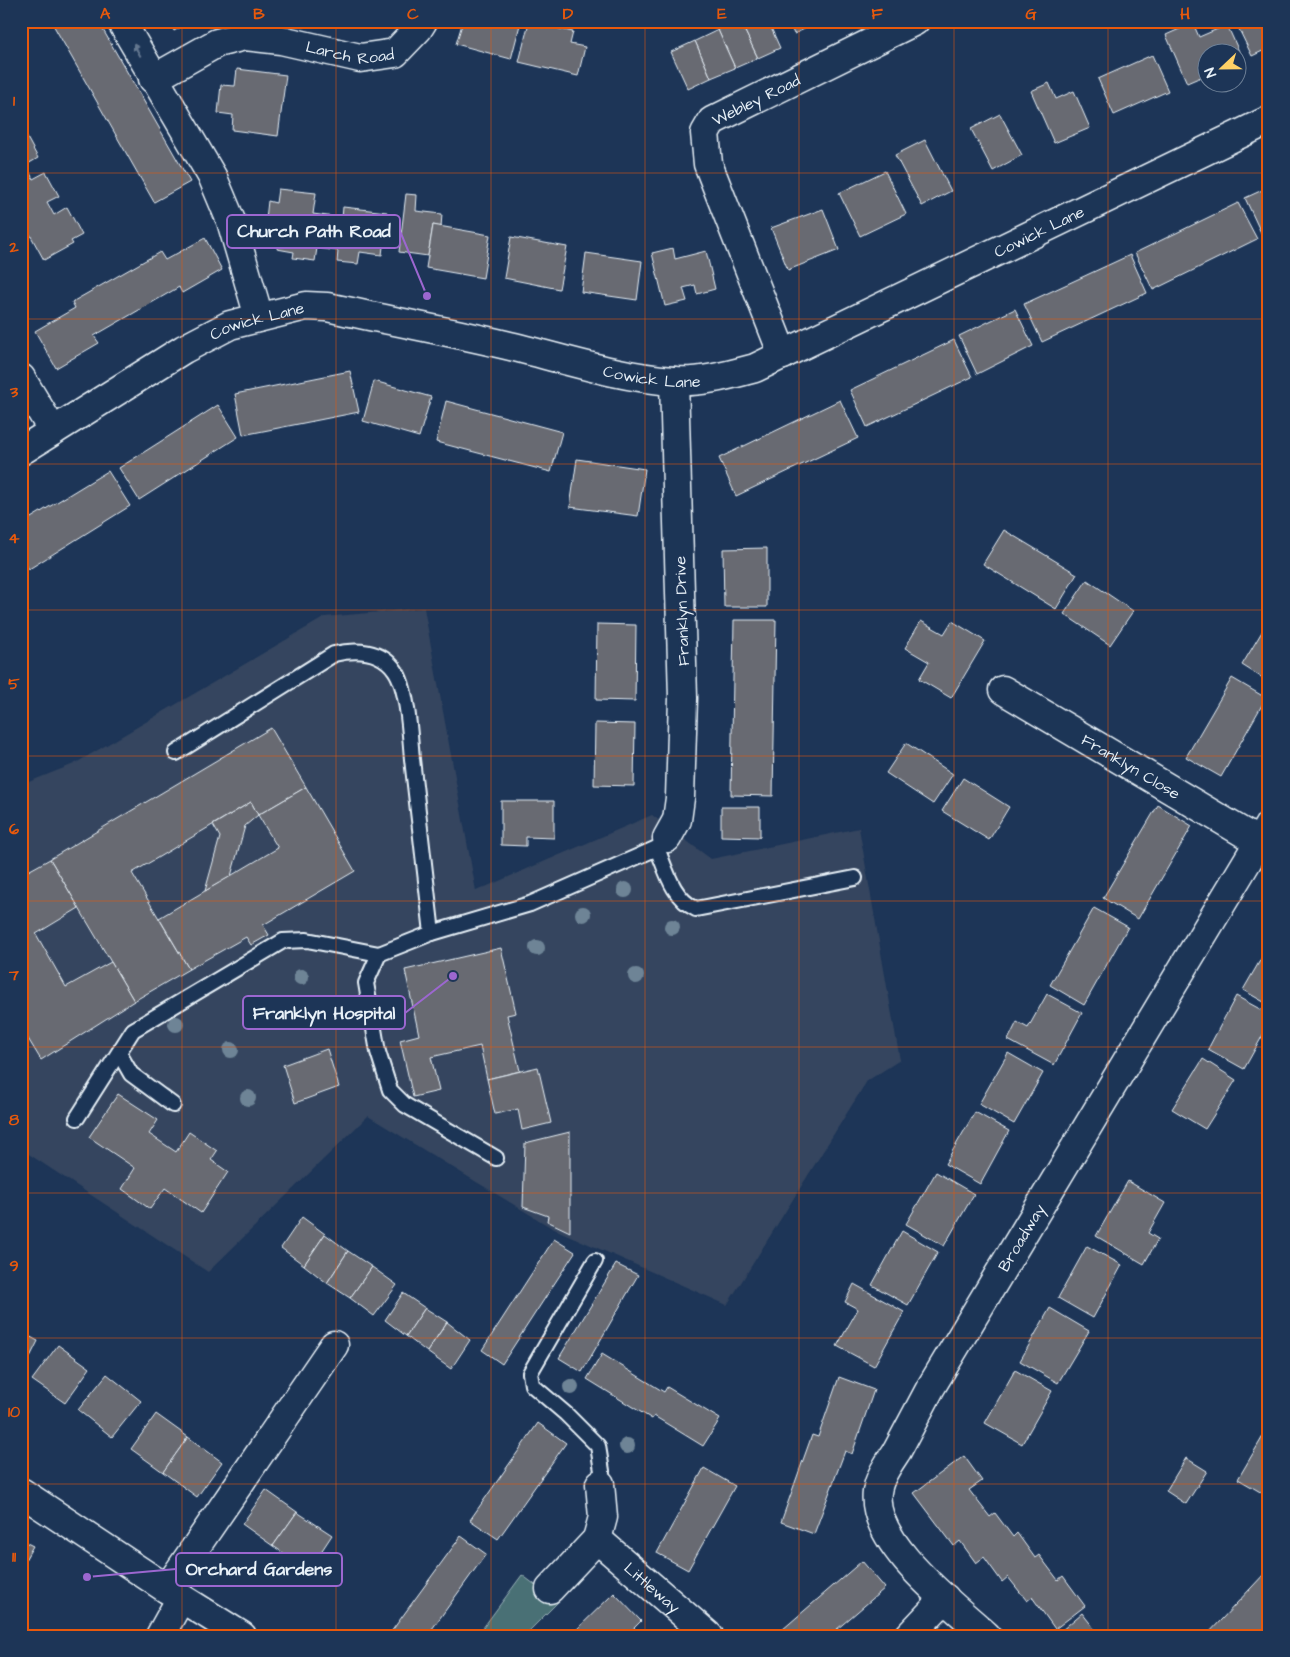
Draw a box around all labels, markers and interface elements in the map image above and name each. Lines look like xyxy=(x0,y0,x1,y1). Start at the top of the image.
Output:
text: A xyxy=(100,3,111,25)
text: B xyxy=(253,3,265,25)
text: C xyxy=(407,3,419,25)
text: D xyxy=(563,3,574,25)
text: E xyxy=(717,3,727,25)
text: F xyxy=(871,3,883,25)
text: G xyxy=(1025,3,1037,25)
text: H xyxy=(1180,3,1190,25)
street label: Larch Road xyxy=(304,36,395,70)
north arrow xyxy=(1198,42,1248,92)
one-way arrow xyxy=(133,43,141,57)
text: N xyxy=(1200,64,1222,80)
street label: Webley Road xyxy=(708,69,804,131)
text: 1 xyxy=(13,90,16,112)
street label: Cowick Lane xyxy=(990,201,1088,263)
callout: Church Path Road xyxy=(227,215,400,248)
text: Church Path Road xyxy=(237,219,392,244)
text: 2 xyxy=(8,236,19,258)
street label: Cowick Lane xyxy=(206,297,307,346)
street label: Cowick Lane xyxy=(601,360,702,393)
text: 3 xyxy=(9,381,19,403)
text: 4 xyxy=(9,527,20,549)
street label: Franklyn Drive xyxy=(669,555,696,666)
text: 5 xyxy=(8,673,20,695)
street label: Franklyn Close xyxy=(1077,729,1184,805)
text: 6 xyxy=(9,818,19,840)
text: 7 xyxy=(8,964,19,986)
callout: Franklyn Hospital xyxy=(243,996,405,1029)
text: Franklyn Hospital xyxy=(253,1001,395,1027)
text: 8 xyxy=(9,1109,20,1131)
street label: Broadway xyxy=(993,1200,1052,1276)
text: 9 xyxy=(9,1255,19,1277)
text: 10 xyxy=(8,1401,20,1423)
text: 11 xyxy=(12,1546,17,1568)
callout: Orchard Gardens xyxy=(176,1553,342,1586)
text: Orchard Gardens xyxy=(186,1557,332,1582)
street label: Littleway xyxy=(619,1557,685,1619)

